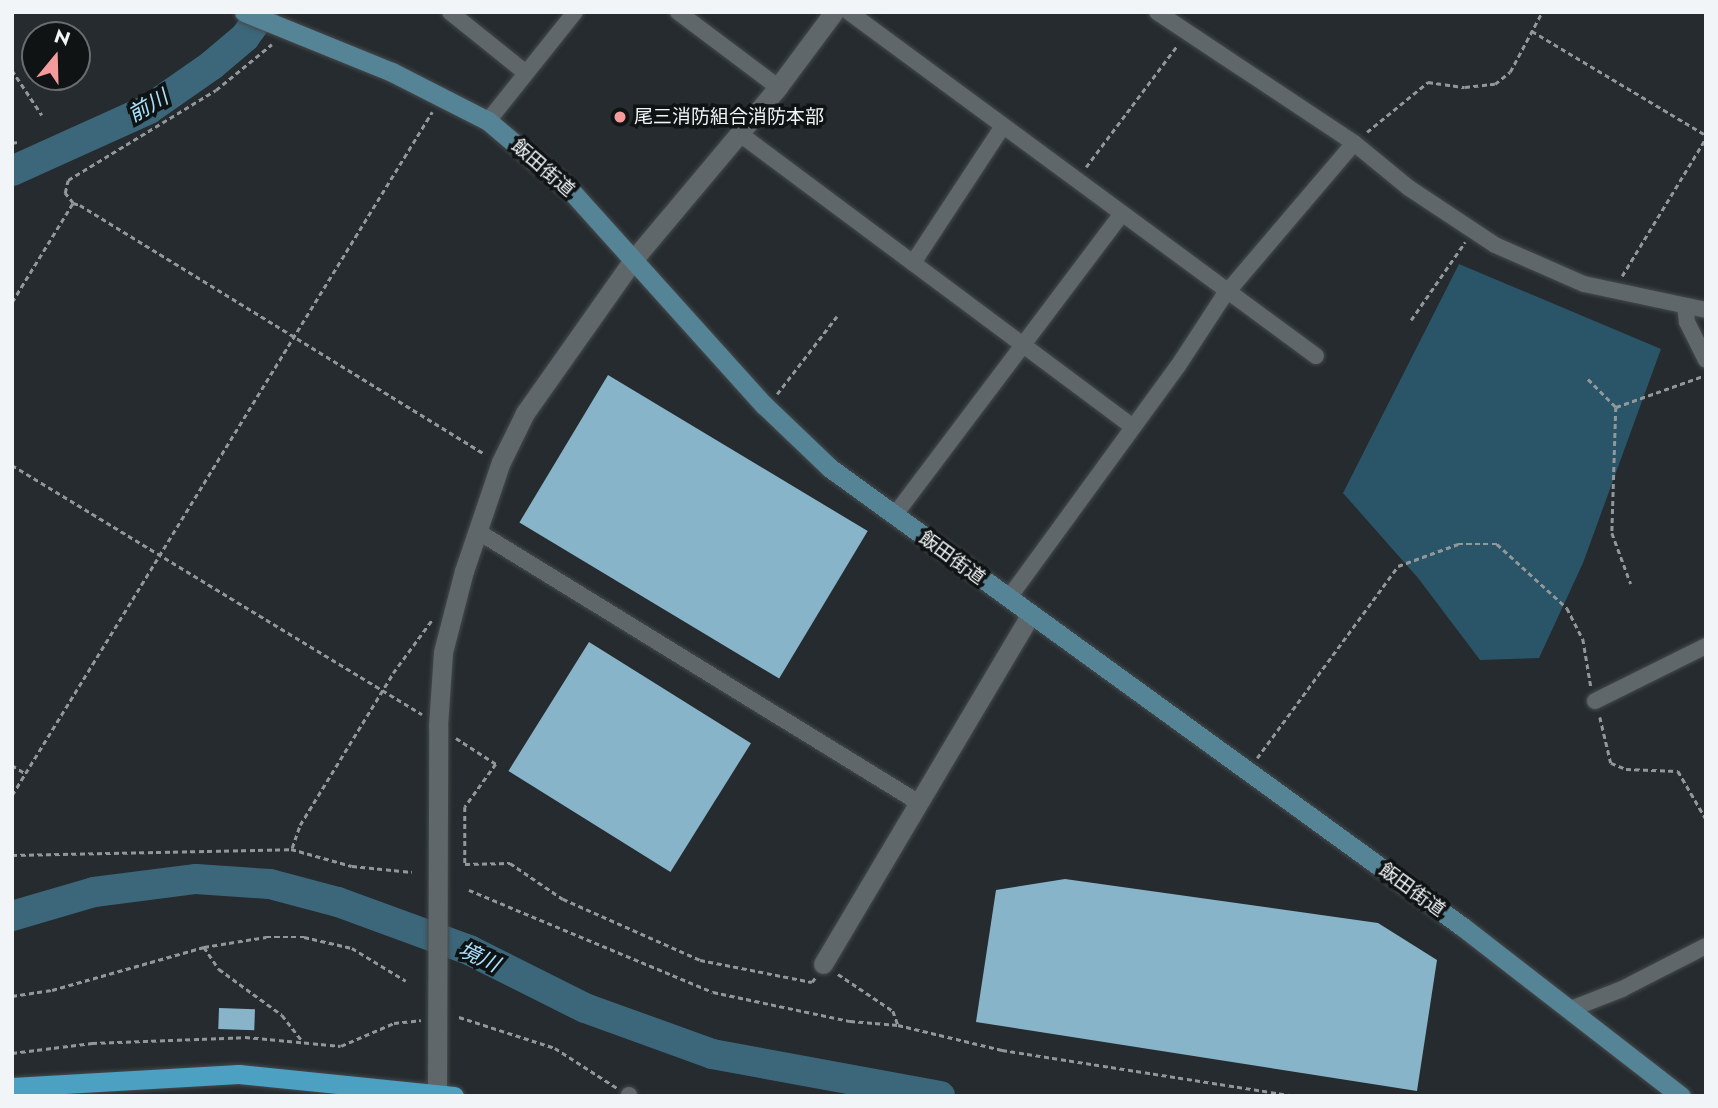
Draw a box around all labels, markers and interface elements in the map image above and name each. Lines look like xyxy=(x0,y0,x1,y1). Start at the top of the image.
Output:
north arrow xyxy=(21,21,91,91)
text: N xyxy=(51,22,74,53)
water label: 前川 xyxy=(124,85,172,127)
place label: 尾三消防組合消防本部 xyxy=(634,106,824,128)
marker: 尾三消防組合消防本部 xyxy=(612,109,628,125)
street label: 飯田街道 xyxy=(507,134,579,202)
street label: 飯田街道 xyxy=(915,526,989,590)
street label: 飯田街道 xyxy=(1375,858,1449,922)
water label: 境川 xyxy=(455,937,503,977)

